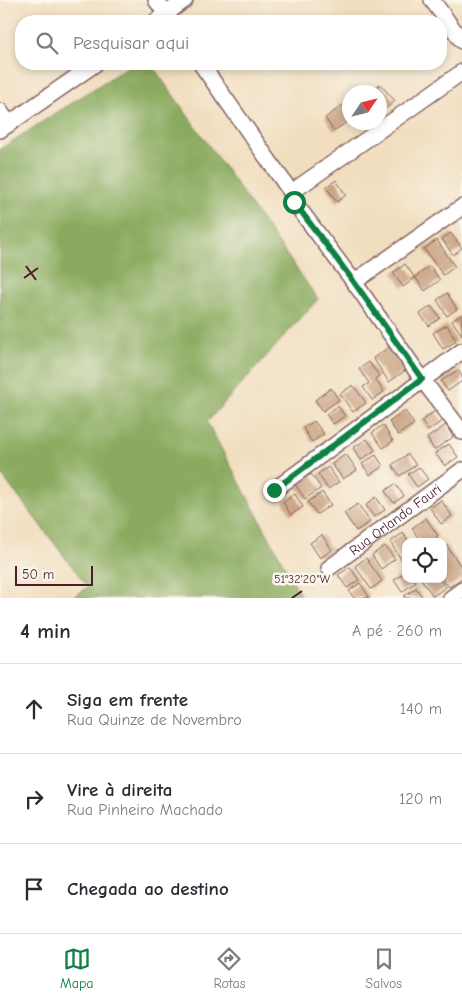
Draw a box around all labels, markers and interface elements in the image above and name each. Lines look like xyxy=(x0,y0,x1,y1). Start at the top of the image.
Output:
search box xyxy=(15,15,447,70)
icon: search xyxy=(33,29,61,57)
text: Pesquisar aqui xyxy=(73,32,189,54)
north arrow xyxy=(342,85,387,130)
route start xyxy=(283,191,306,214)
route end xyxy=(263,479,286,502)
street label: Rua Orlando Fauri xyxy=(346,480,445,559)
map controls xyxy=(402,538,447,583)
button: locate xyxy=(402,538,447,583)
scale bar xyxy=(15,563,92,586)
text: 50 m xyxy=(22,566,54,583)
text: 51°32'20"W xyxy=(274,572,331,586)
text: 4 min xyxy=(20,619,71,643)
text: A pé · 260 m xyxy=(352,622,442,640)
text: Siga em frente xyxy=(67,689,188,711)
icon: ahead xyxy=(20,695,48,723)
text: 140 m xyxy=(400,700,442,718)
text: Rua Quinze de Novembro xyxy=(67,711,242,729)
text: Vire à direita xyxy=(67,779,172,801)
icon: right xyxy=(20,785,48,813)
text: 120 m xyxy=(399,790,442,808)
text: Rua Pinheiro Machado xyxy=(67,801,223,819)
icon: arrive xyxy=(20,875,48,903)
text: Chegada ao destino xyxy=(67,878,229,900)
tab: Mapa xyxy=(60,945,94,992)
tab: Rotas xyxy=(213,945,246,992)
tab: Salvos xyxy=(365,945,402,992)

